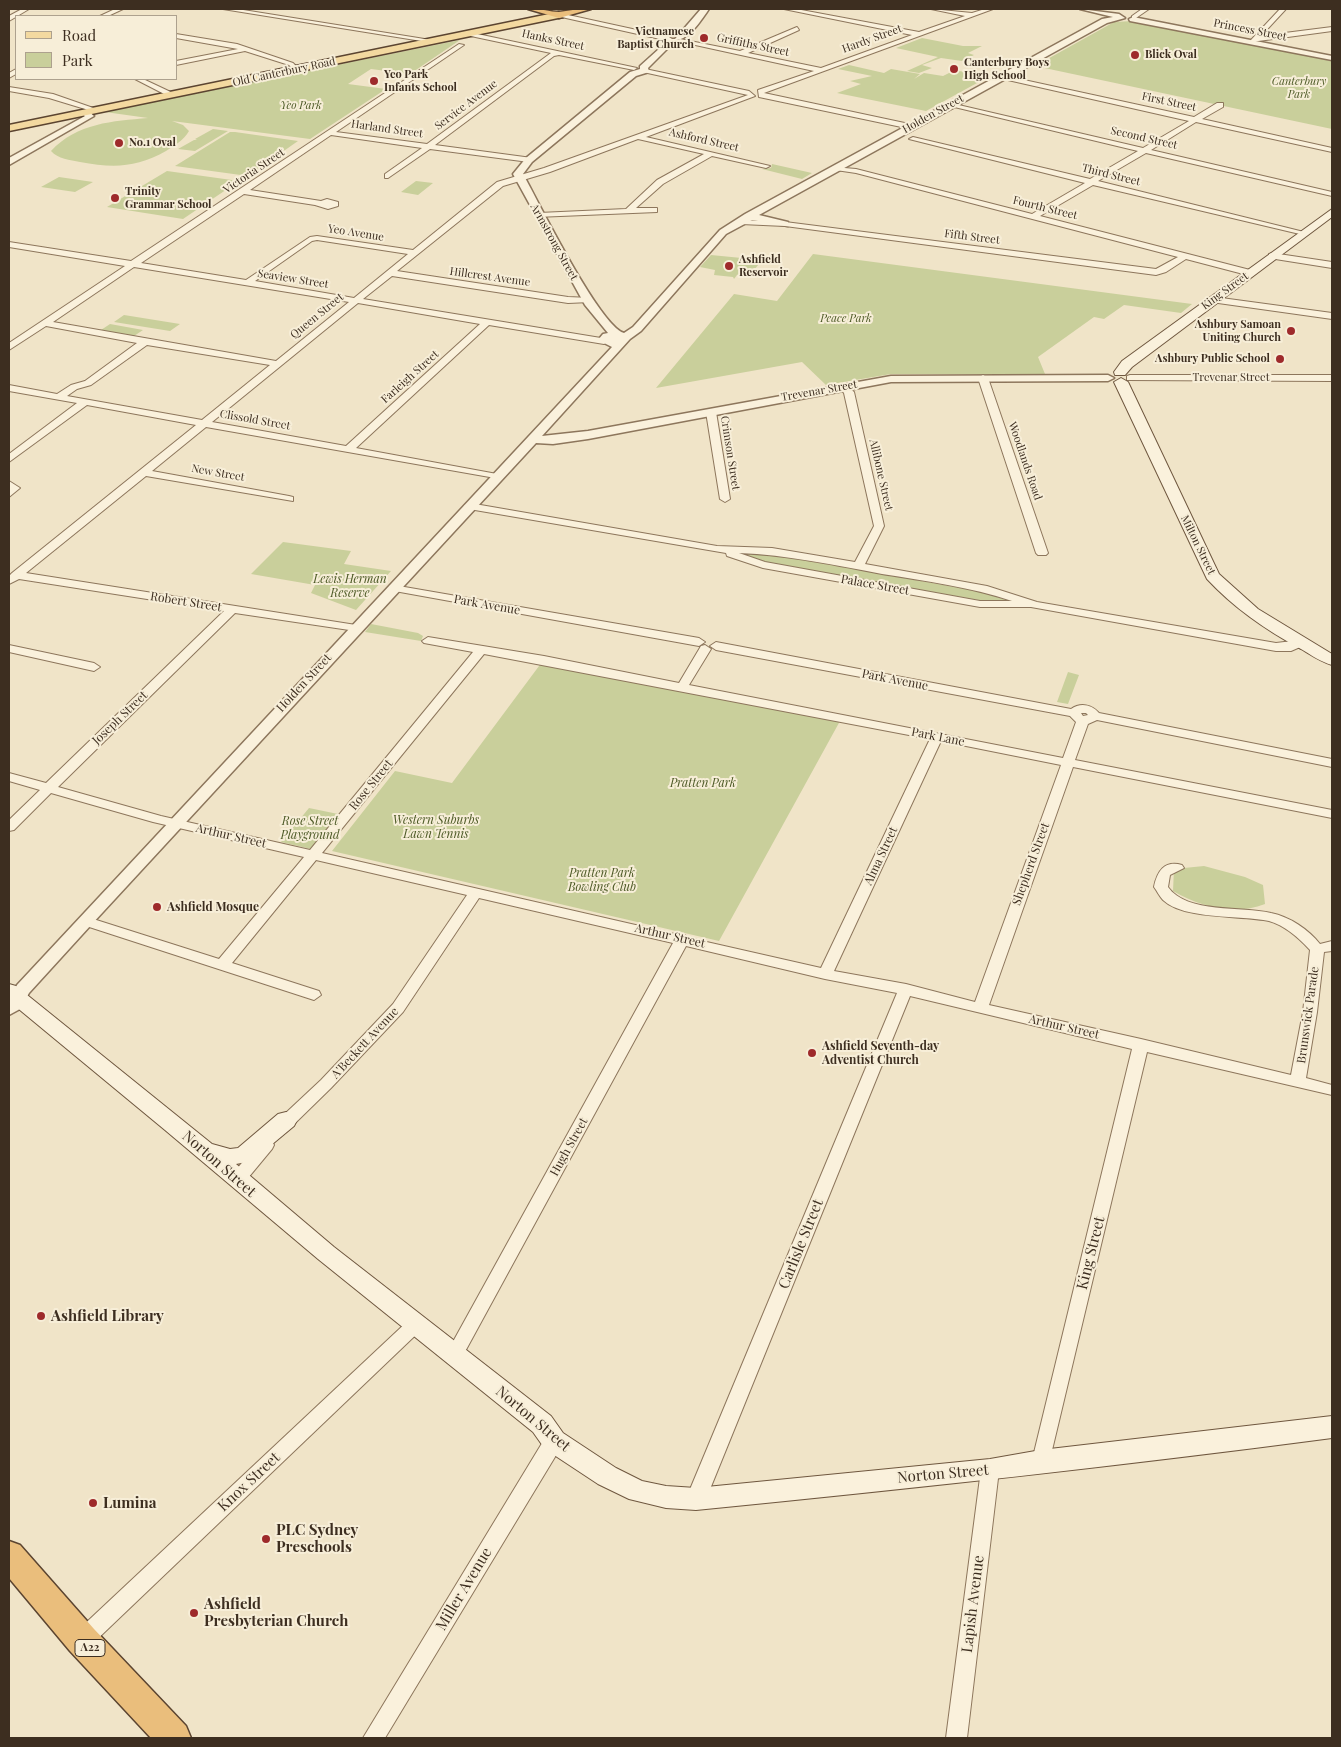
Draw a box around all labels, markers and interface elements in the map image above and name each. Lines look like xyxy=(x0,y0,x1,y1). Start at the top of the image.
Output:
legend xyxy=(15,15,178,80)
street label: Princess Street xyxy=(1212,16,1288,44)
street label: Hardy Street xyxy=(840,22,904,56)
text: Road xyxy=(62,25,96,45)
place label: Vietnamese Baptist Church xyxy=(617,25,694,51)
street label: Hanks Street xyxy=(521,27,585,53)
street label: Griffiths Street xyxy=(716,31,790,59)
marker: Vietnamese Baptist Church xyxy=(698,32,710,44)
place label: Blick Oval xyxy=(1145,48,1197,62)
marker: Blick Oval xyxy=(1129,49,1141,61)
text: Park xyxy=(62,50,93,70)
street label: Old Canterbury Road xyxy=(231,55,337,89)
place label: Canterbury Boys High School xyxy=(964,56,1049,82)
marker: Canterbury Boys High School xyxy=(948,63,960,75)
place label: Yeo Park Infants School xyxy=(384,68,457,94)
marker: Yeo Park Infants School xyxy=(368,75,380,87)
park label: Canterbury Park xyxy=(1272,75,1326,101)
street label: Service Avenue xyxy=(432,77,500,133)
street label: First Street xyxy=(1141,90,1197,114)
street label: Holden Street xyxy=(900,92,966,136)
park label: Yeo Park xyxy=(280,99,322,113)
street label: Harland Street xyxy=(350,117,424,141)
street label: Second Street xyxy=(1109,124,1179,152)
street label: Ashford Street xyxy=(668,126,740,154)
place label: No.1 Oval xyxy=(129,136,176,150)
marker: No.1 Oval xyxy=(113,137,125,149)
street label: Victoria Street xyxy=(221,146,287,196)
street label: Third Street xyxy=(1080,161,1142,189)
place label: Trinity Grammar School xyxy=(125,185,212,211)
marker: Trinity Grammar School xyxy=(109,192,121,204)
street label: Fourth Street xyxy=(1011,194,1079,222)
street label: Armstrong Street xyxy=(527,201,581,283)
street label: Yeo Avenue xyxy=(327,222,385,244)
street label: Fifth Street xyxy=(944,227,1000,247)
place label: Ashfield Reservoir xyxy=(739,253,788,279)
marker: Ashfield Reservoir xyxy=(723,260,735,272)
street label: Hillcrest Avenue xyxy=(449,265,531,289)
street label: Seaview Street xyxy=(257,267,329,291)
street label: King Street xyxy=(1199,270,1251,312)
street label: Queen Street xyxy=(288,291,346,341)
park label: Peace Park xyxy=(820,312,872,326)
place label: Ashbury Samoan Uniting Church xyxy=(1195,318,1281,344)
marker: Ashbury Samoan Uniting Church xyxy=(1285,325,1297,337)
street label: Farleigh Street xyxy=(379,348,441,406)
place label: Ashbury Public School xyxy=(1155,352,1270,366)
marker: Ashbury Public School xyxy=(1274,353,1286,365)
street label: Trevenar Street xyxy=(1192,371,1270,385)
street label: Trevenar Street xyxy=(780,378,858,404)
street label: Clissold Street xyxy=(219,407,291,433)
street label: Crimson Street xyxy=(718,415,742,491)
street label: Woodlands Road xyxy=(1005,420,1045,502)
street label: Allibone Street xyxy=(866,438,896,512)
street label: New Street xyxy=(190,462,246,484)
street label: Milton Street xyxy=(1178,513,1218,577)
park label: Lewis Herman Reserve xyxy=(313,572,387,600)
street label: Palace Street xyxy=(840,572,910,598)
street label: Robert Street xyxy=(149,589,223,615)
street label: Park Avenue xyxy=(453,592,521,618)
street label: Holden Street xyxy=(273,651,335,715)
street label: Park Avenue xyxy=(861,667,929,693)
street label: Joseph Street xyxy=(89,688,151,748)
street label: Park Lane xyxy=(910,725,966,749)
street label: Rose Street xyxy=(346,757,396,813)
park label: Pratten Park xyxy=(670,776,736,790)
park label: Western Suburbs Lawn Tennis xyxy=(393,813,479,841)
park label: Rose Street Playground xyxy=(281,814,339,842)
street label: Arthur Street xyxy=(194,821,268,851)
street label: Shepherd Street xyxy=(1009,821,1053,907)
street label: Alma Street xyxy=(861,824,901,888)
park label: Pratten Park Bowling Club xyxy=(568,866,636,894)
place label: Ashfield Mosque xyxy=(167,900,259,914)
marker: Ashfield Mosque xyxy=(151,901,163,913)
street label: Arthur Street xyxy=(633,921,707,951)
street label: Brunswick Parade xyxy=(1294,966,1322,1064)
street label: A'Beckett Avenue xyxy=(328,1004,402,1082)
street label: Arthur Street xyxy=(1027,1012,1101,1042)
place label: Ashfield Seventh-day Adventist Church xyxy=(822,1039,939,1067)
marker: Ashfield Seventh-day Adventist Church xyxy=(806,1047,818,1059)
street label: Hugh Street xyxy=(547,1115,591,1179)
street label: Norton Street xyxy=(178,1127,260,1201)
street label: Carlisle Street xyxy=(775,1196,827,1292)
street label: King Street xyxy=(1073,1214,1109,1292)
place label: Ashfield Library xyxy=(51,1307,164,1325)
marker: Ashfield Library xyxy=(35,1310,47,1322)
street label: Norton Street xyxy=(492,1383,574,1455)
street label: Knox Street xyxy=(214,1449,284,1515)
street label: Norton Street xyxy=(897,1461,989,1487)
place label: Lumina xyxy=(103,1494,157,1512)
marker: Lumina xyxy=(87,1497,99,1509)
place label: PLC Sydney Preschools xyxy=(276,1521,358,1556)
marker: PLC Sydney Preschools xyxy=(260,1533,272,1545)
street label: Miller Avenue xyxy=(432,1544,496,1634)
street label: Lapish Avenue xyxy=(958,1554,988,1654)
place label: Ashfield Presbyterian Church xyxy=(204,1595,348,1630)
marker: Ashfield Presbyterian Church xyxy=(188,1607,200,1619)
road number: A22 xyxy=(75,1640,105,1656)

